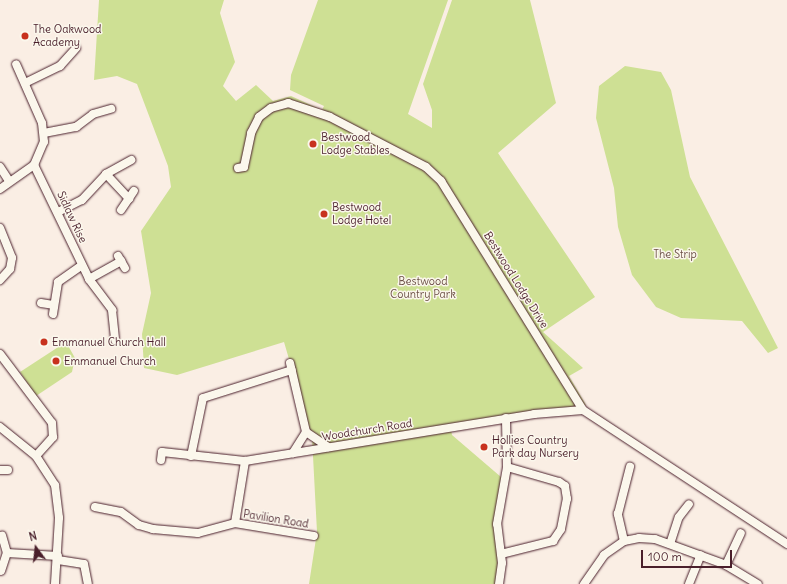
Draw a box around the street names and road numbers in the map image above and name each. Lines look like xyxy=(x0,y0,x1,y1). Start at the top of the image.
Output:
street label: Sidlaw Rise xyxy=(54,189,90,245)
street label: Bestwood Lodge Drive xyxy=(481,229,551,331)
street label: Woodchurch Road xyxy=(321,416,413,444)
street label: Pavilion Road xyxy=(242,507,310,531)

